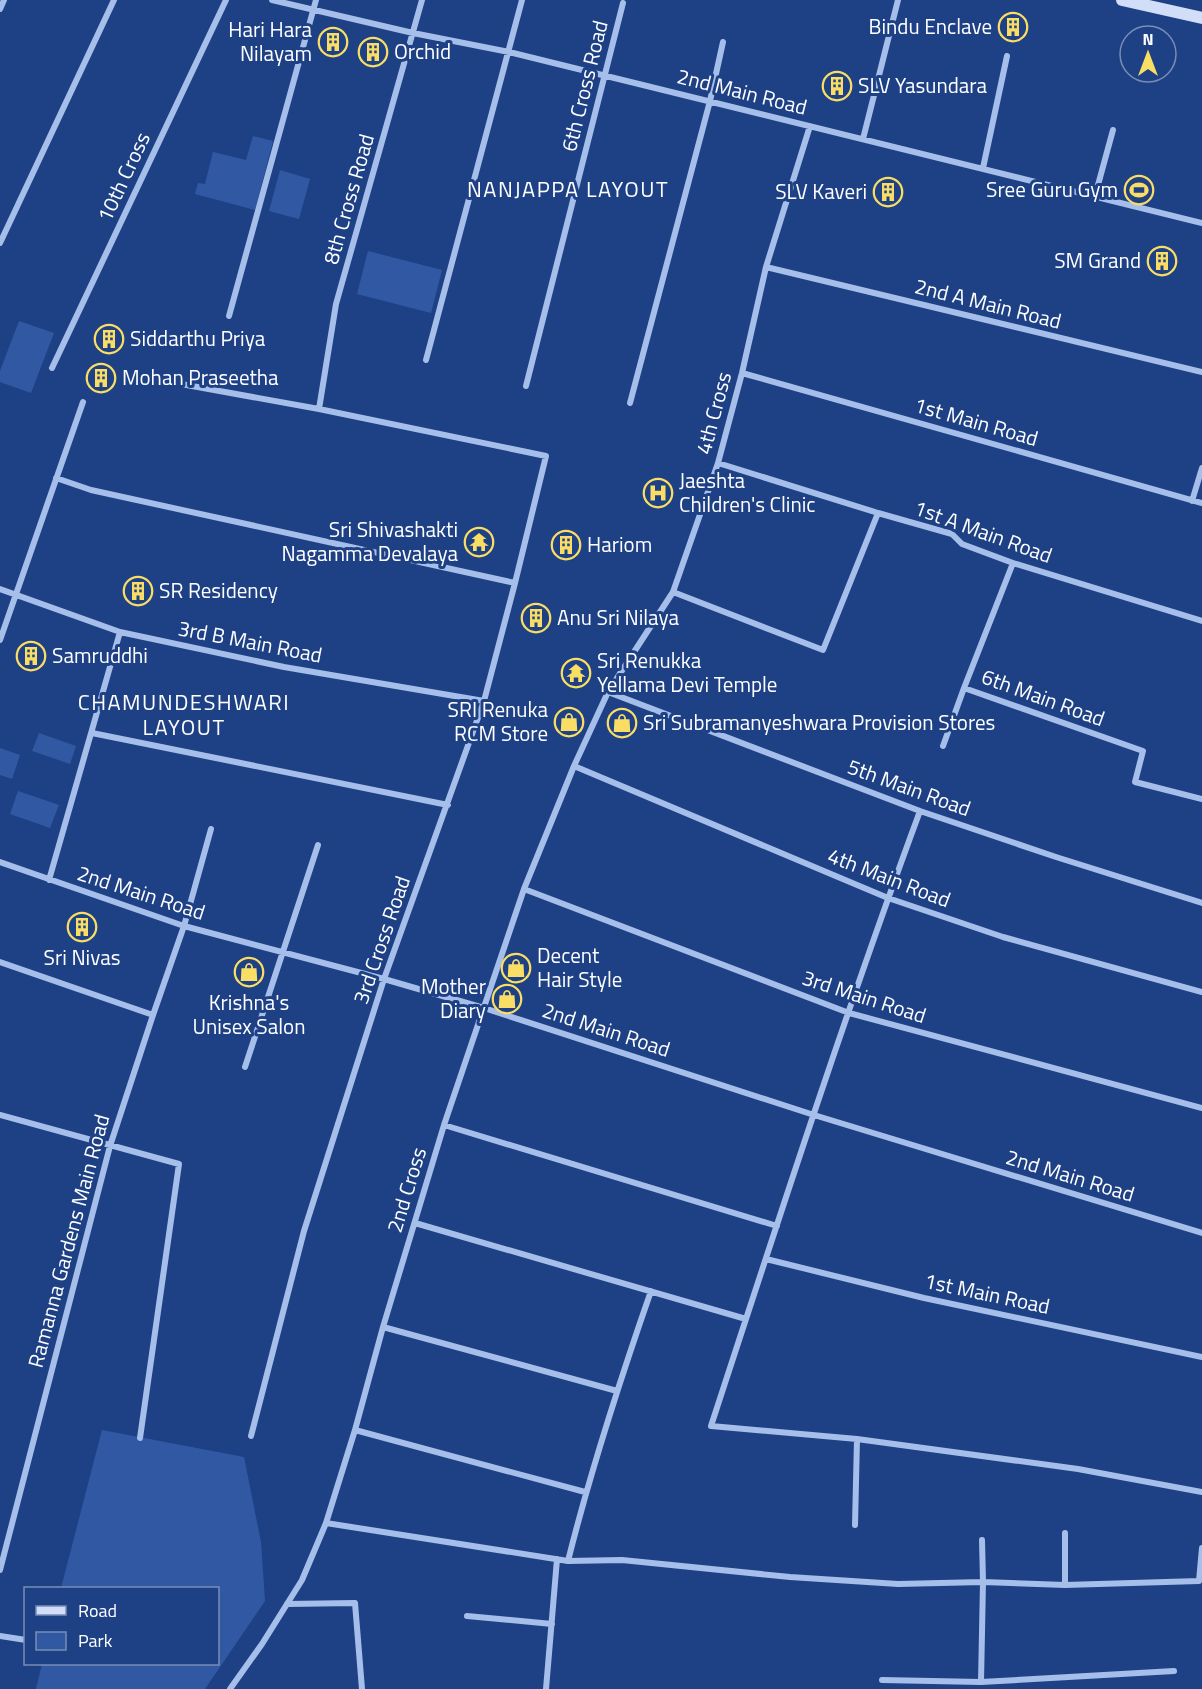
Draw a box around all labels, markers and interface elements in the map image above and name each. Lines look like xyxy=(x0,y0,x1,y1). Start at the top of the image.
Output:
place label: Bindu Enclave xyxy=(868,10,992,42)
building icon: Bindu Enclave xyxy=(997,11,1029,43)
place label: Hari Hara Nilayam xyxy=(228,13,312,69)
street label: 6th Cross Road xyxy=(552,17,616,155)
north arrow xyxy=(1118,24,1178,84)
building icon: Hari Hara Nilayam xyxy=(317,26,349,58)
text: N xyxy=(1142,27,1154,51)
place label: Orchid xyxy=(394,35,451,67)
building icon: Orchid xyxy=(357,36,389,68)
street label: 2nd Main Road xyxy=(674,59,811,123)
place label: SLV Yasundara xyxy=(858,69,988,101)
building icon: SLV Yasundara xyxy=(821,70,853,102)
street label: 10th Cross xyxy=(88,126,158,227)
street label: 8th Cross Road xyxy=(314,130,382,268)
district label: NANJAPPA LAYOUT xyxy=(467,172,669,206)
place label: Sree Guru Gym xyxy=(986,173,1118,205)
sports icon: Sree Guru Gym xyxy=(1123,174,1155,206)
place label: SLV Kaveri xyxy=(775,175,867,207)
building icon: SLV Kaveri xyxy=(872,176,904,208)
place label: SM Grand xyxy=(1054,244,1141,276)
building icon: SM Grand xyxy=(1146,245,1178,277)
street label: 2nd A Main Road xyxy=(912,269,1065,337)
place label: Siddarthu Priya xyxy=(130,322,266,354)
building icon: Siddarthu Priya xyxy=(93,323,125,355)
place label: Mohan Praseetha xyxy=(122,361,279,393)
building icon: Mohan Praseetha xyxy=(85,362,117,394)
street label: 4th Cross xyxy=(687,368,739,457)
street label: 1st Main Road xyxy=(911,388,1042,454)
place label: Jaeshta Children's Clinic xyxy=(679,464,816,520)
hospital icon: Jaeshta Children's Clinic xyxy=(642,477,674,509)
street label: 1st A Main Road xyxy=(910,491,1057,571)
place label: Sri Shivashakti Nagamma Devalaya xyxy=(282,513,458,569)
temple icon: Sri Shivashakti Nagamma Devalaya xyxy=(463,526,495,558)
place label: Hariom xyxy=(587,528,652,560)
building icon: Hariom xyxy=(550,529,582,561)
place label: SR Residency xyxy=(159,574,278,606)
building icon: SR Residency xyxy=(122,575,154,607)
place label: Anu Sri Nilaya xyxy=(557,601,679,633)
building icon: Anu Sri Nilaya xyxy=(520,602,552,634)
street label: 3rd B Main Road xyxy=(175,611,325,671)
place label: Samruddhi xyxy=(52,639,148,671)
building icon: Samruddhi xyxy=(15,640,47,672)
place label: Sri Renukka Yellama Devi Temple xyxy=(597,644,777,700)
temple icon: Sri Renukka Yellama Devi Temple xyxy=(560,657,592,689)
street label: 6th Main Road xyxy=(977,660,1109,734)
district label: CHAMUNDESHWARI LAYOUT xyxy=(78,685,290,744)
place label: SRI Renuka RCM Store xyxy=(448,693,548,749)
shop icon: SRI Renuka RCM Store xyxy=(553,706,585,738)
place label: Sri Subramanyeshwara Provision Stores xyxy=(643,706,995,738)
shop icon: Sri Subramanyeshwara Provision Stores xyxy=(606,707,638,739)
street label: 5th Main Road xyxy=(843,750,975,824)
street label: 4th Main Road xyxy=(823,839,955,915)
street label: 2nd Main Road xyxy=(73,856,209,928)
street label: 3rd Cross Road xyxy=(344,871,418,1008)
building icon: Sri Nivas xyxy=(66,911,98,943)
place label: Decent Hair Style xyxy=(537,939,622,995)
place label: Sri Nivas xyxy=(44,941,120,973)
shop icon: Decent Hair Style xyxy=(500,952,532,984)
shop icon: Krishna's Unisex Salon xyxy=(233,956,265,988)
street label: 3rd Main Road xyxy=(798,961,930,1031)
place label: Mother Diary xyxy=(421,970,486,1026)
shop icon: Mother Diary xyxy=(491,983,523,1015)
place label: Krishna's Unisex Salon xyxy=(193,986,305,1042)
street label: 2nd Main Road xyxy=(538,993,674,1065)
street label: Ramanna Gardens Main Road xyxy=(19,1110,117,1371)
street label: 2nd Main Road xyxy=(1002,1140,1139,1210)
street label: 2nd Cross xyxy=(378,1143,434,1236)
street label: 1st Main Road xyxy=(921,1264,1053,1322)
legend xyxy=(24,1587,219,1665)
text: Road xyxy=(78,1597,117,1624)
text: Park xyxy=(78,1627,113,1654)

